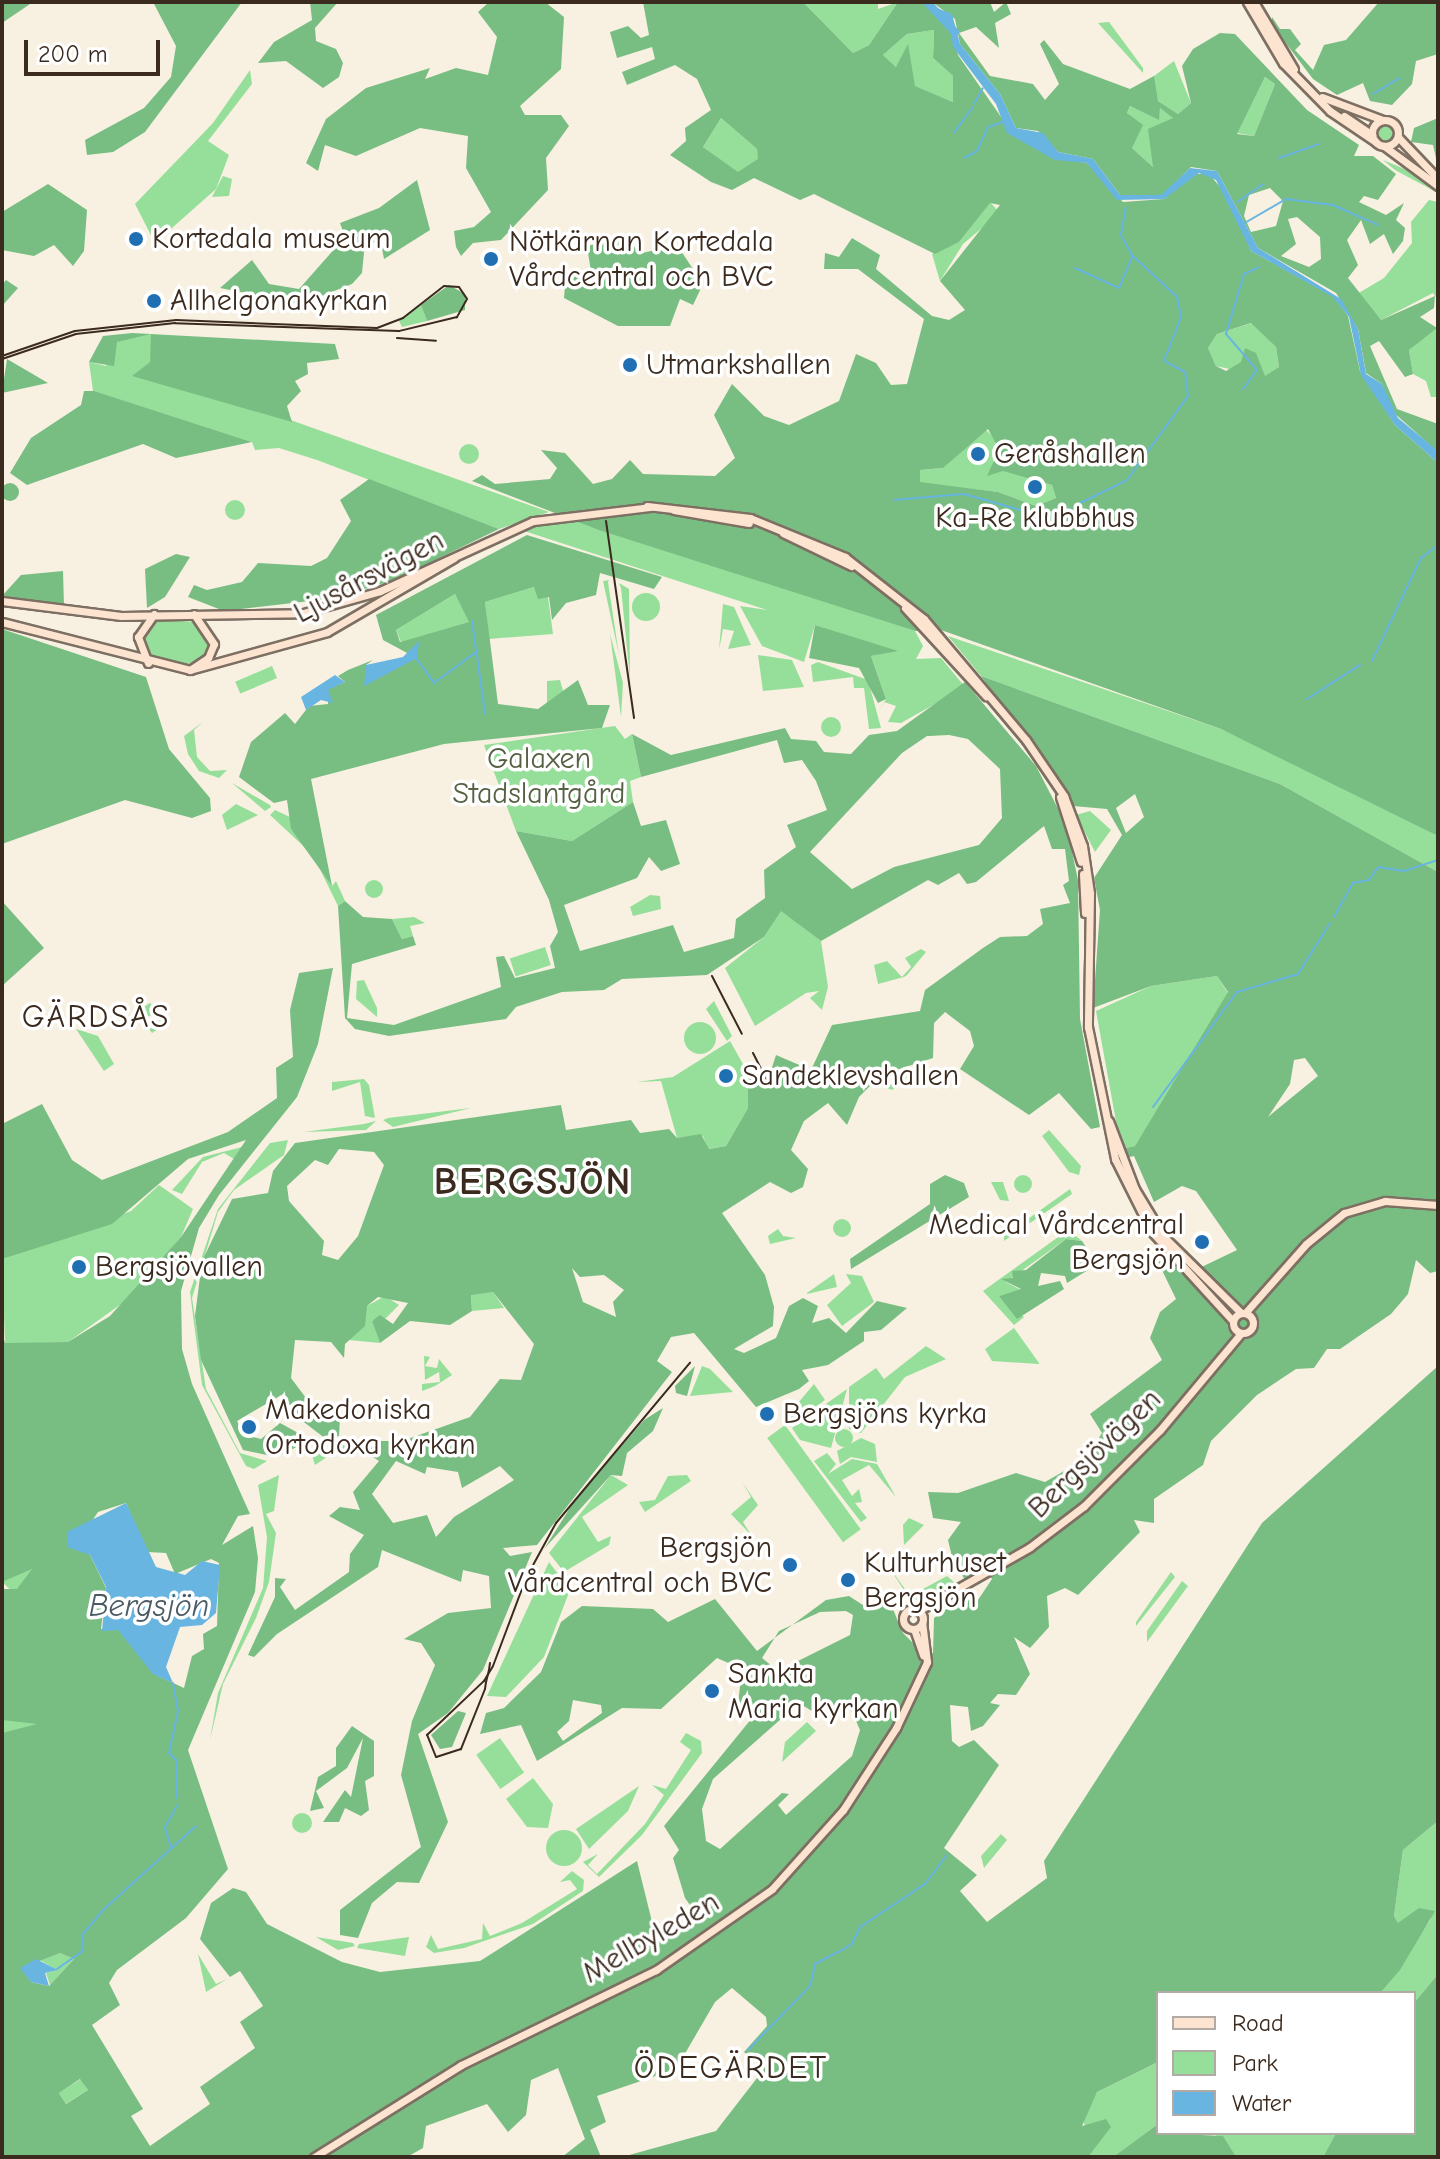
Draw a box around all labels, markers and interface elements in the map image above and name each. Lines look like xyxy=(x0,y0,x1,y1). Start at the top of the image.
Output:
scale bar xyxy=(28,24,164,74)
text: 200 m xyxy=(38,40,108,68)
place label: Kortedala museum xyxy=(152,221,390,257)
place label: Nötkärnan Kortedala Vårdcentral och BVC xyxy=(509,224,774,294)
marker: Kortedala museum xyxy=(127,230,145,248)
marker: Nötkärnan Kortedala Vårdcentral och BVC xyxy=(480,248,502,270)
place label: Allhelgonakyrkan xyxy=(170,283,388,319)
marker: Allhelgonakyrkan xyxy=(145,292,163,310)
place label: Utmarkshallen xyxy=(646,347,831,383)
marker: Utmarkshallen xyxy=(621,356,639,374)
place label: Geråshallen xyxy=(994,436,1146,472)
marker: Geråshallen xyxy=(969,445,987,463)
marker: Ka-Re klubbhus xyxy=(1026,478,1044,496)
place label: Ka-Re klubbhus xyxy=(935,500,1135,536)
street label: Ljusårsvägen xyxy=(288,522,450,632)
park label: Galaxen Stadslantgård xyxy=(453,741,625,812)
district label: GÄRDSÅS xyxy=(22,998,170,1036)
place label: Sandeklevshallen xyxy=(742,1058,959,1094)
marker: Sandeklevshallen xyxy=(717,1067,735,1085)
district label: BERGSJÖN xyxy=(434,1160,632,1206)
place label: Medical Vårdcentral Bergsjön xyxy=(929,1207,1184,1278)
marker: Medical Vårdcentral Bergsjön xyxy=(1191,1231,1213,1253)
place label: Bergsjövallen xyxy=(95,1249,263,1285)
marker: Bergsjövallen xyxy=(70,1258,88,1276)
street label: Bergsjövägen xyxy=(1021,1382,1169,1526)
place label: Makedoniska Ortodoxa kyrkan xyxy=(265,1392,476,1462)
place label: Bergsjöns kyrka xyxy=(783,1396,987,1432)
marker: Bergsjöns kyrka xyxy=(758,1405,776,1423)
marker: Makedoniska Ortodoxa kyrkan xyxy=(240,1418,258,1436)
place label: Bergsjön Vårdcentral och BVC xyxy=(508,1530,772,1600)
place label: Kulturhuset Bergsjön xyxy=(864,1545,1006,1616)
marker: Bergsjön Vårdcentral och BVC xyxy=(779,1554,801,1576)
marker: Kulturhuset Bergsjön xyxy=(839,1571,857,1589)
water label: Bergsjön xyxy=(89,1587,209,1625)
place label: Sankta Maria kyrkan xyxy=(728,1656,899,1726)
marker: Sankta Maria kyrkan xyxy=(703,1682,721,1700)
street label: Mellbyleden xyxy=(576,1884,726,1992)
legend xyxy=(1156,1991,1416,2135)
text: Road xyxy=(1232,2009,1284,2037)
district label: ÖDEGÄRDET xyxy=(634,2049,828,2087)
text: Park xyxy=(1232,2049,1278,2077)
text: Water xyxy=(1232,2089,1291,2117)

